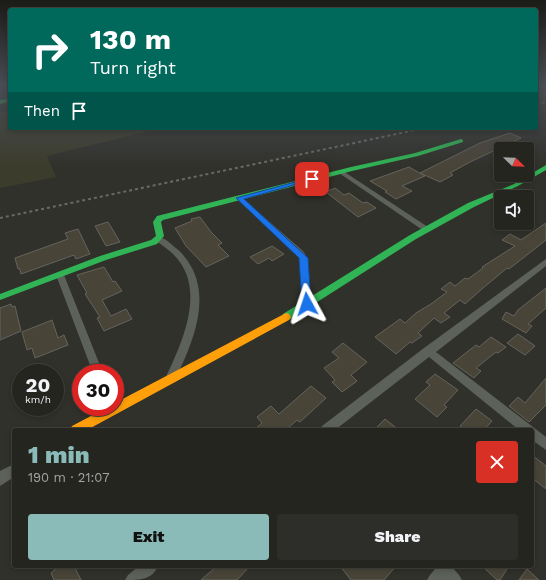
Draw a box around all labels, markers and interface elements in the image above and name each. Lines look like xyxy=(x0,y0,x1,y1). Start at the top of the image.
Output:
text: 130 m xyxy=(90,23,171,56)
icon: right xyxy=(24,24,76,76)
text: Turn right xyxy=(90,57,176,78)
icon: arrive xyxy=(68,100,90,122)
text: Then xyxy=(24,102,60,120)
north arrow xyxy=(494,142,534,182)
map controls xyxy=(494,142,534,230)
pin xyxy=(295,162,329,196)
icon: arrive xyxy=(301,168,323,190)
button: sound xyxy=(494,190,534,230)
position arrow xyxy=(286,283,328,325)
speed limit sign: 30 xyxy=(72,364,124,416)
text: 20 xyxy=(26,373,50,397)
text: km/h xyxy=(25,394,51,405)
text: 1 min xyxy=(28,441,90,469)
button: close xyxy=(476,441,518,483)
text: 190 m · 21:07 xyxy=(28,470,109,485)
button: Exit xyxy=(28,514,269,560)
button: Share xyxy=(277,514,518,560)

